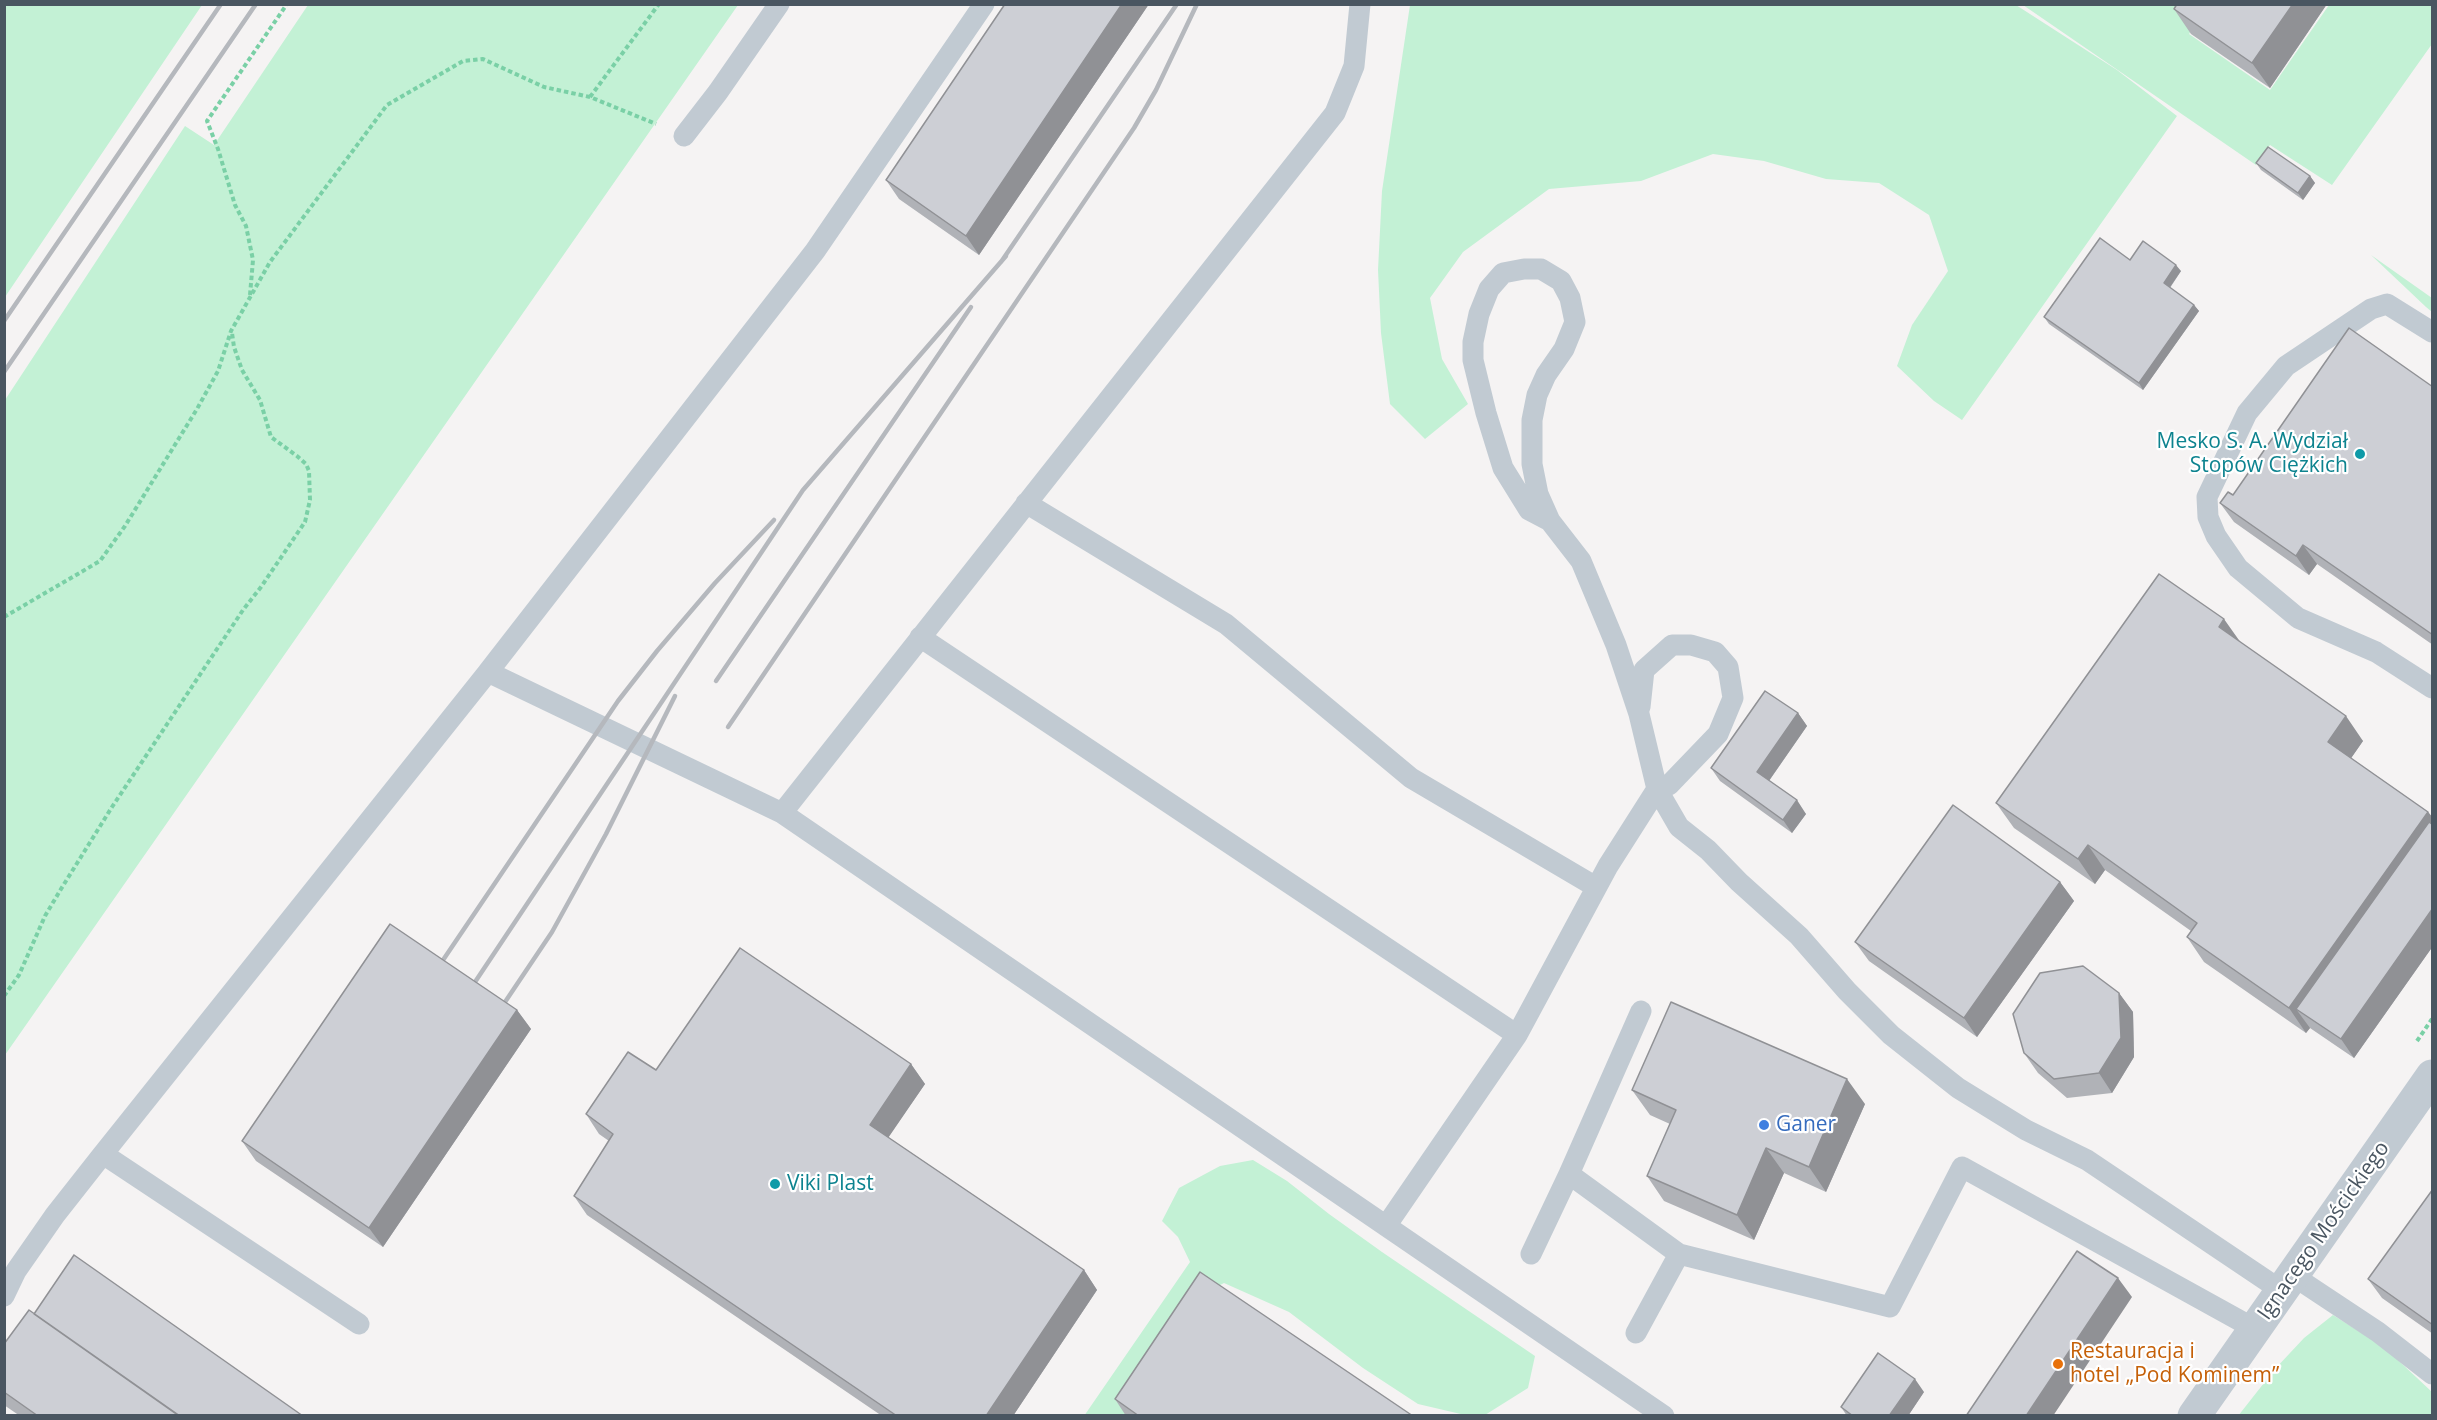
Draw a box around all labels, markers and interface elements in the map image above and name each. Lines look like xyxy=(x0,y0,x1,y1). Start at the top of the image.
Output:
place label: Mesko S. A. Wydział Stopów Ciężkich xyxy=(2157,429,2348,479)
marker: Mesko S. A. Wydział Stopów Ciężkich xyxy=(2353,447,2367,461)
place label: Ganer xyxy=(1776,1112,1836,1138)
marker: Ganer xyxy=(1757,1118,1771,1132)
street label: Ignacego Mościckiego xyxy=(2253,1137,2395,1325)
place label: Viki Plast xyxy=(787,1171,874,1197)
marker: Viki Plast xyxy=(768,1177,782,1191)
place label: Restauracja i hotel „Pod Kominem” xyxy=(2070,1339,2279,1389)
marker: Restauracja i hotel „Pod Kominem” xyxy=(2051,1357,2065,1371)

